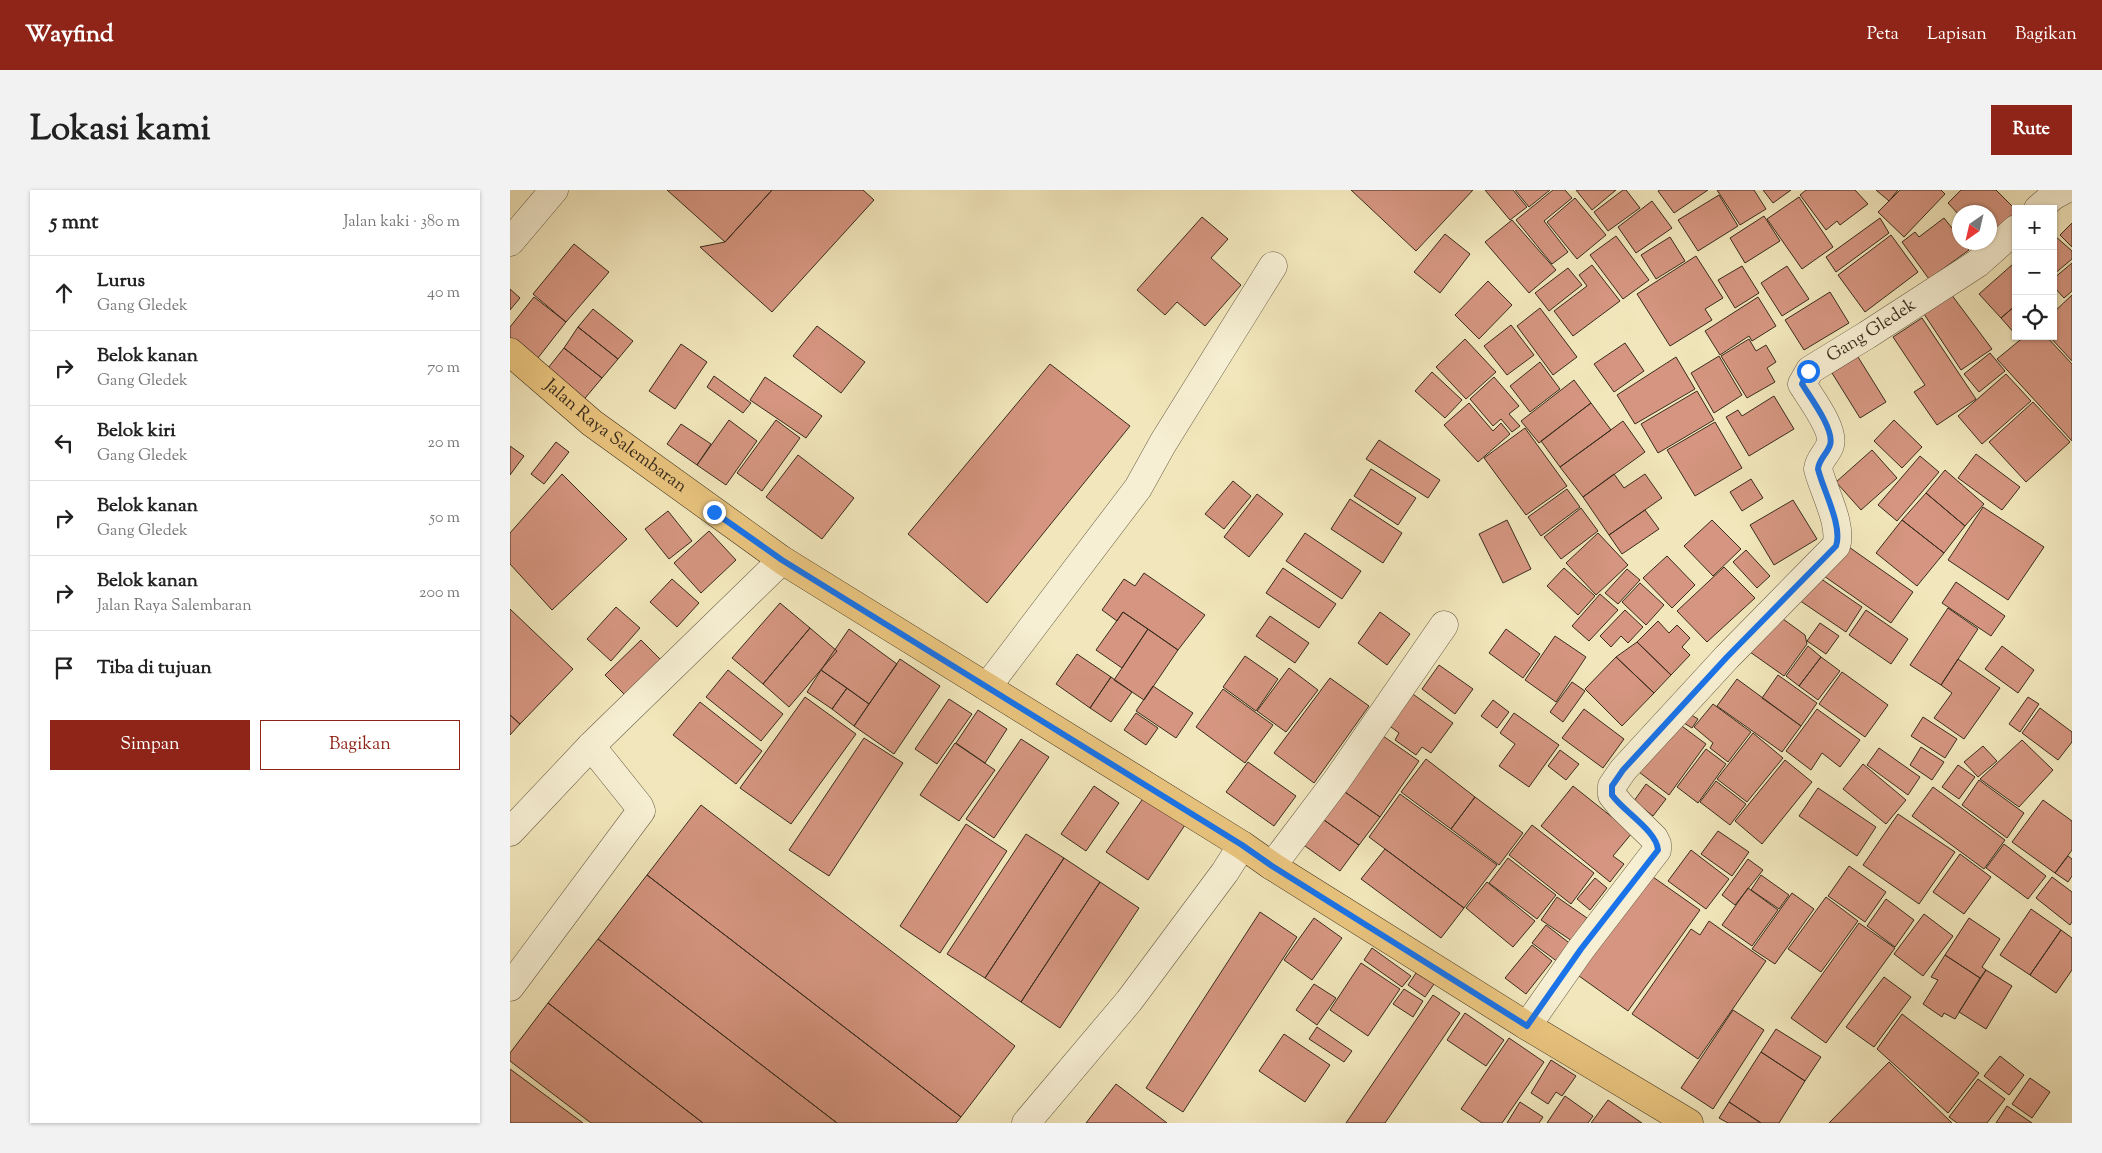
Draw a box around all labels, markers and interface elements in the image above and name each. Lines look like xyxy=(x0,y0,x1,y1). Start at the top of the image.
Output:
text: Wayfind xyxy=(25,18,113,52)
text: Peta xyxy=(1867,22,1899,48)
text: Lapisan xyxy=(1927,22,1987,48)
text: Bagikan xyxy=(2015,22,2077,48)
text: Lokasi kami xyxy=(30,105,211,156)
button: Rute xyxy=(1991,105,2072,155)
north arrow xyxy=(1952,205,1997,250)
map controls xyxy=(2012,205,2057,340)
button: + xyxy=(2012,205,2057,250)
text: 5 mnt xyxy=(50,208,98,238)
text: Jalan kaki · 380 m xyxy=(344,211,460,234)
button: − xyxy=(2012,250,2057,295)
text: Lurus xyxy=(97,268,145,295)
icon: ahead xyxy=(50,279,78,307)
text: 40 m xyxy=(427,282,460,305)
street label: Gang Gledek xyxy=(1822,293,1922,370)
text: Gang Gledek xyxy=(97,295,188,318)
button: locate xyxy=(2012,295,2057,340)
text: Belok kanan xyxy=(97,343,198,370)
icon: right xyxy=(50,354,78,382)
text: 70 m xyxy=(427,357,460,380)
route start xyxy=(1797,360,1820,383)
text: Gang Gledek xyxy=(97,370,188,393)
street label: Jalan Raya Salembaran xyxy=(537,373,692,500)
text: Belok kiri xyxy=(97,418,176,445)
icon: left xyxy=(50,429,78,457)
text: 20 m xyxy=(427,432,460,455)
text: Gang Gledek xyxy=(97,445,188,468)
text: Belok kanan xyxy=(97,493,198,520)
route end xyxy=(703,501,726,524)
icon: right xyxy=(50,504,78,532)
text: 50 m xyxy=(429,507,460,530)
text: Gang Gledek xyxy=(97,520,188,543)
text: Belok kanan xyxy=(97,568,198,595)
icon: right xyxy=(50,579,78,607)
text: 200 m xyxy=(419,582,460,605)
text: Jalan Raya Salembaran xyxy=(97,595,252,618)
icon: arrive xyxy=(50,654,78,682)
text: Tiba di tujuan xyxy=(97,655,212,682)
button: Simpan xyxy=(50,720,250,770)
button: Bagikan xyxy=(260,720,460,770)

